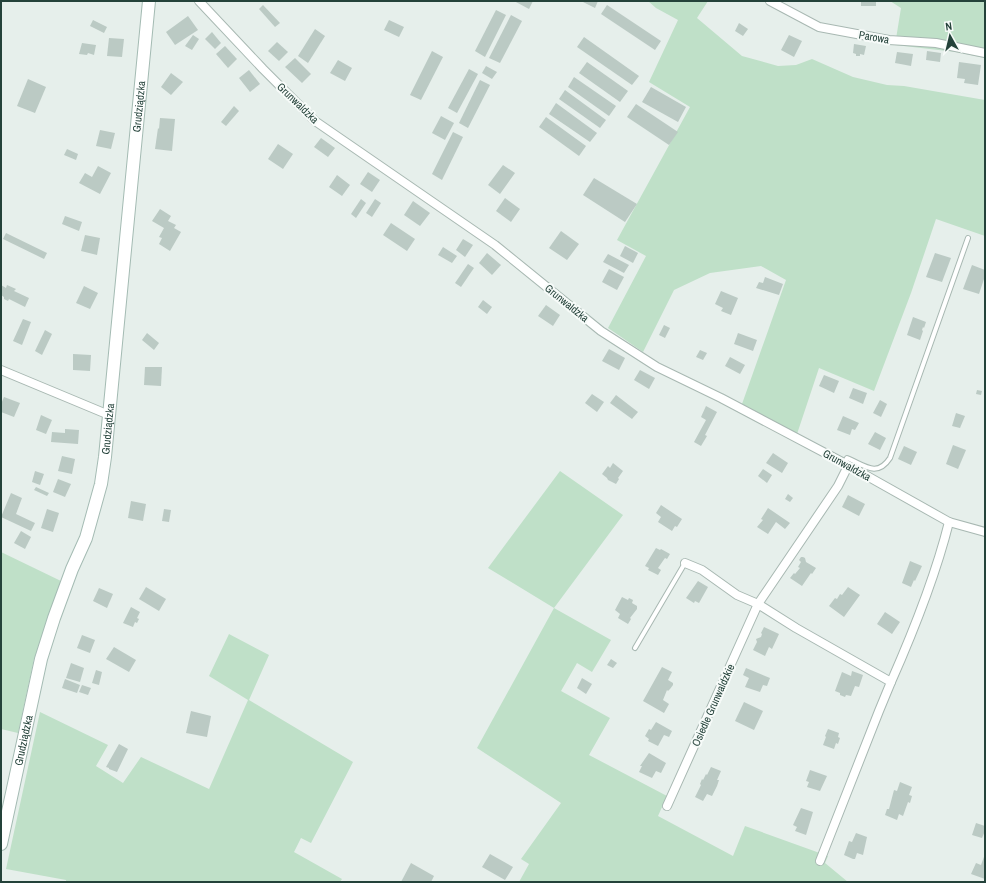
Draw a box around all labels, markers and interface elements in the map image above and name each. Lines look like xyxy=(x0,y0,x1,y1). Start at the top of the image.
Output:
north arrow xyxy=(930,16,970,56)
text: N xyxy=(944,19,953,33)
street label: Parowa xyxy=(858,27,890,47)
street label: Grudziądzka xyxy=(129,80,148,133)
street label: Grunwaldzka xyxy=(274,80,322,126)
street label: Grunwaldzka xyxy=(542,281,592,325)
street label: Grudziądzka xyxy=(98,403,117,455)
street label: Grunwaldzka xyxy=(821,446,873,484)
street label: Osiedle Grunwaldzkie xyxy=(689,662,737,748)
street label: Grudziądzka xyxy=(11,714,36,767)

